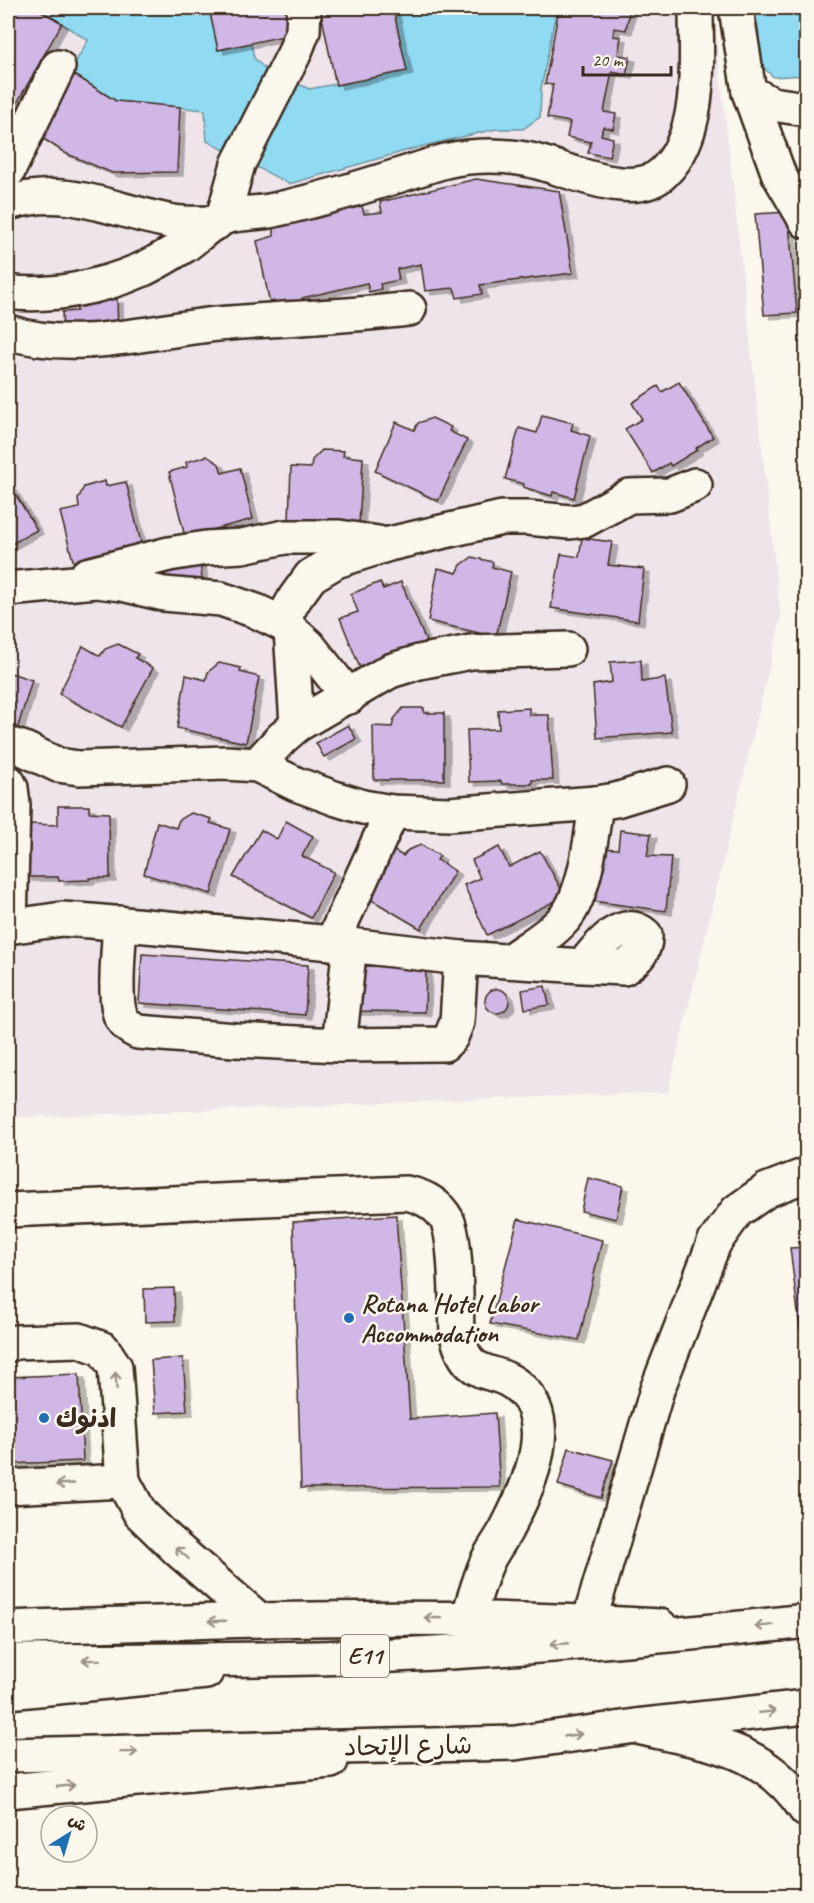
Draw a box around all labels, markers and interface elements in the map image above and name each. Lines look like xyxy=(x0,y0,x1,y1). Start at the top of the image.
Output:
scale bar xyxy=(583,39,672,77)
text: 20 m xyxy=(592,49,625,71)
place label: Rotana Hotel Labor Accommodation xyxy=(361,1287,540,1350)
marker: Rotana Hotel Labor Accommodation xyxy=(342,1311,356,1325)
one-way arrow xyxy=(110,1371,121,1391)
place label: ادنوك xyxy=(56,1402,116,1435)
marker: ادنوك xyxy=(37,1411,51,1425)
one-way arrow xyxy=(56,1478,76,1489)
one-way arrow xyxy=(174,1547,190,1560)
one-way arrow xyxy=(423,1612,443,1624)
one-way arrow xyxy=(207,1615,227,1626)
one-way arrow xyxy=(755,1620,775,1631)
road number: E11 xyxy=(341,1635,389,1677)
one-way arrow xyxy=(550,1639,570,1650)
one-way arrow xyxy=(82,1654,102,1666)
one-way arrow xyxy=(756,1706,776,1717)
street label: شارع الإتحاد xyxy=(343,1728,473,1765)
one-way arrow xyxy=(563,1729,583,1740)
one-way arrow xyxy=(118,1746,138,1758)
one-way arrow xyxy=(55,1780,75,1791)
north arrow xyxy=(39,1804,99,1864)
text: ش xyxy=(64,1810,90,1836)

